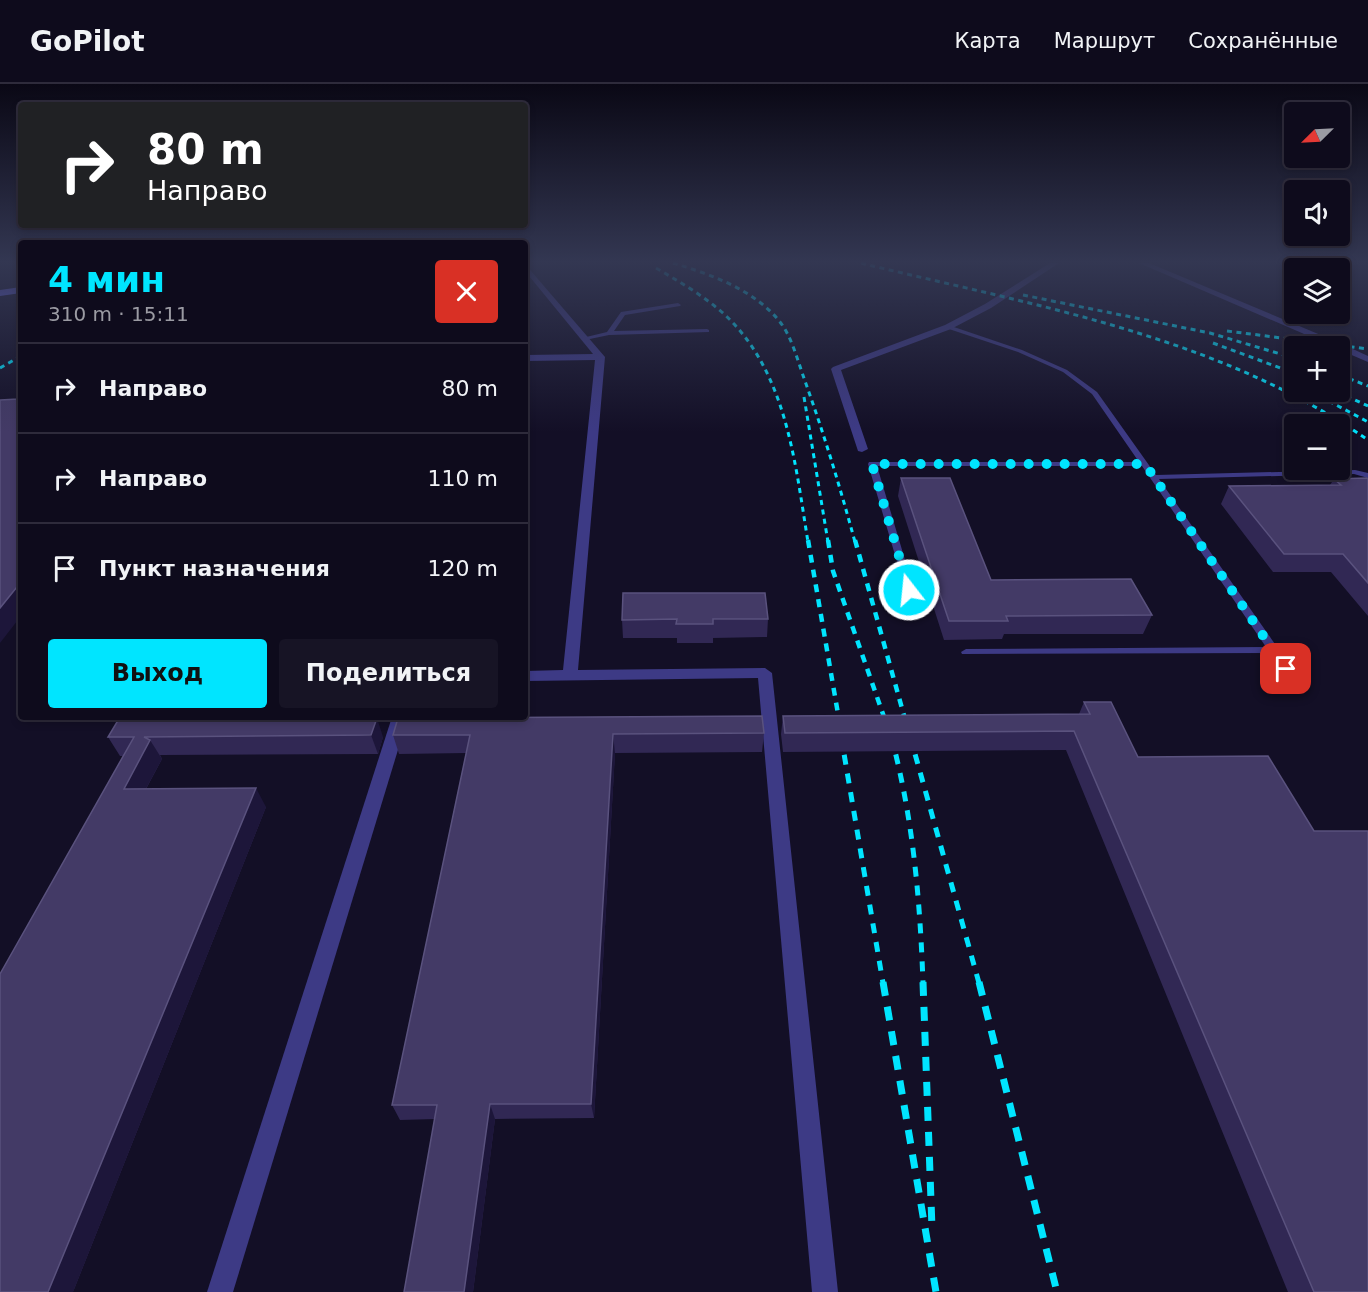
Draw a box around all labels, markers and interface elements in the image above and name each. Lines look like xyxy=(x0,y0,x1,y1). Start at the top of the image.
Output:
text: GoPilot xyxy=(30,25,145,58)
text: Карта xyxy=(955,29,1021,53)
text: Маршрут xyxy=(1054,29,1155,53)
text: Сохранённые xyxy=(1188,29,1338,53)
north arrow xyxy=(1284,102,1350,168)
map controls xyxy=(1284,102,1350,480)
text: 80 m xyxy=(147,125,264,174)
icon: right xyxy=(48,126,126,204)
text: Направо xyxy=(147,175,268,206)
button: sound xyxy=(1284,180,1350,246)
button: layers xyxy=(1284,258,1350,324)
text: 4 мин xyxy=(48,259,165,300)
button: close xyxy=(435,260,498,323)
text: 310 m · 15:11 xyxy=(48,302,189,326)
button: + xyxy=(1284,336,1350,402)
icon: right xyxy=(48,372,81,405)
text: Направо xyxy=(99,376,207,401)
text: 80 m xyxy=(442,376,498,401)
button: − xyxy=(1284,414,1350,480)
icon: right xyxy=(48,462,81,495)
text: Направо xyxy=(99,466,207,491)
text: 110 m xyxy=(428,466,498,491)
icon: arrive xyxy=(48,552,81,585)
text: Пункт назначения xyxy=(99,556,330,581)
text: 120 m xyxy=(428,556,498,581)
position arrow xyxy=(877,558,941,622)
button: Выход xyxy=(48,639,267,708)
button: Поделиться xyxy=(279,639,498,708)
pin xyxy=(1260,643,1311,694)
icon: arrive xyxy=(1269,652,1302,685)

